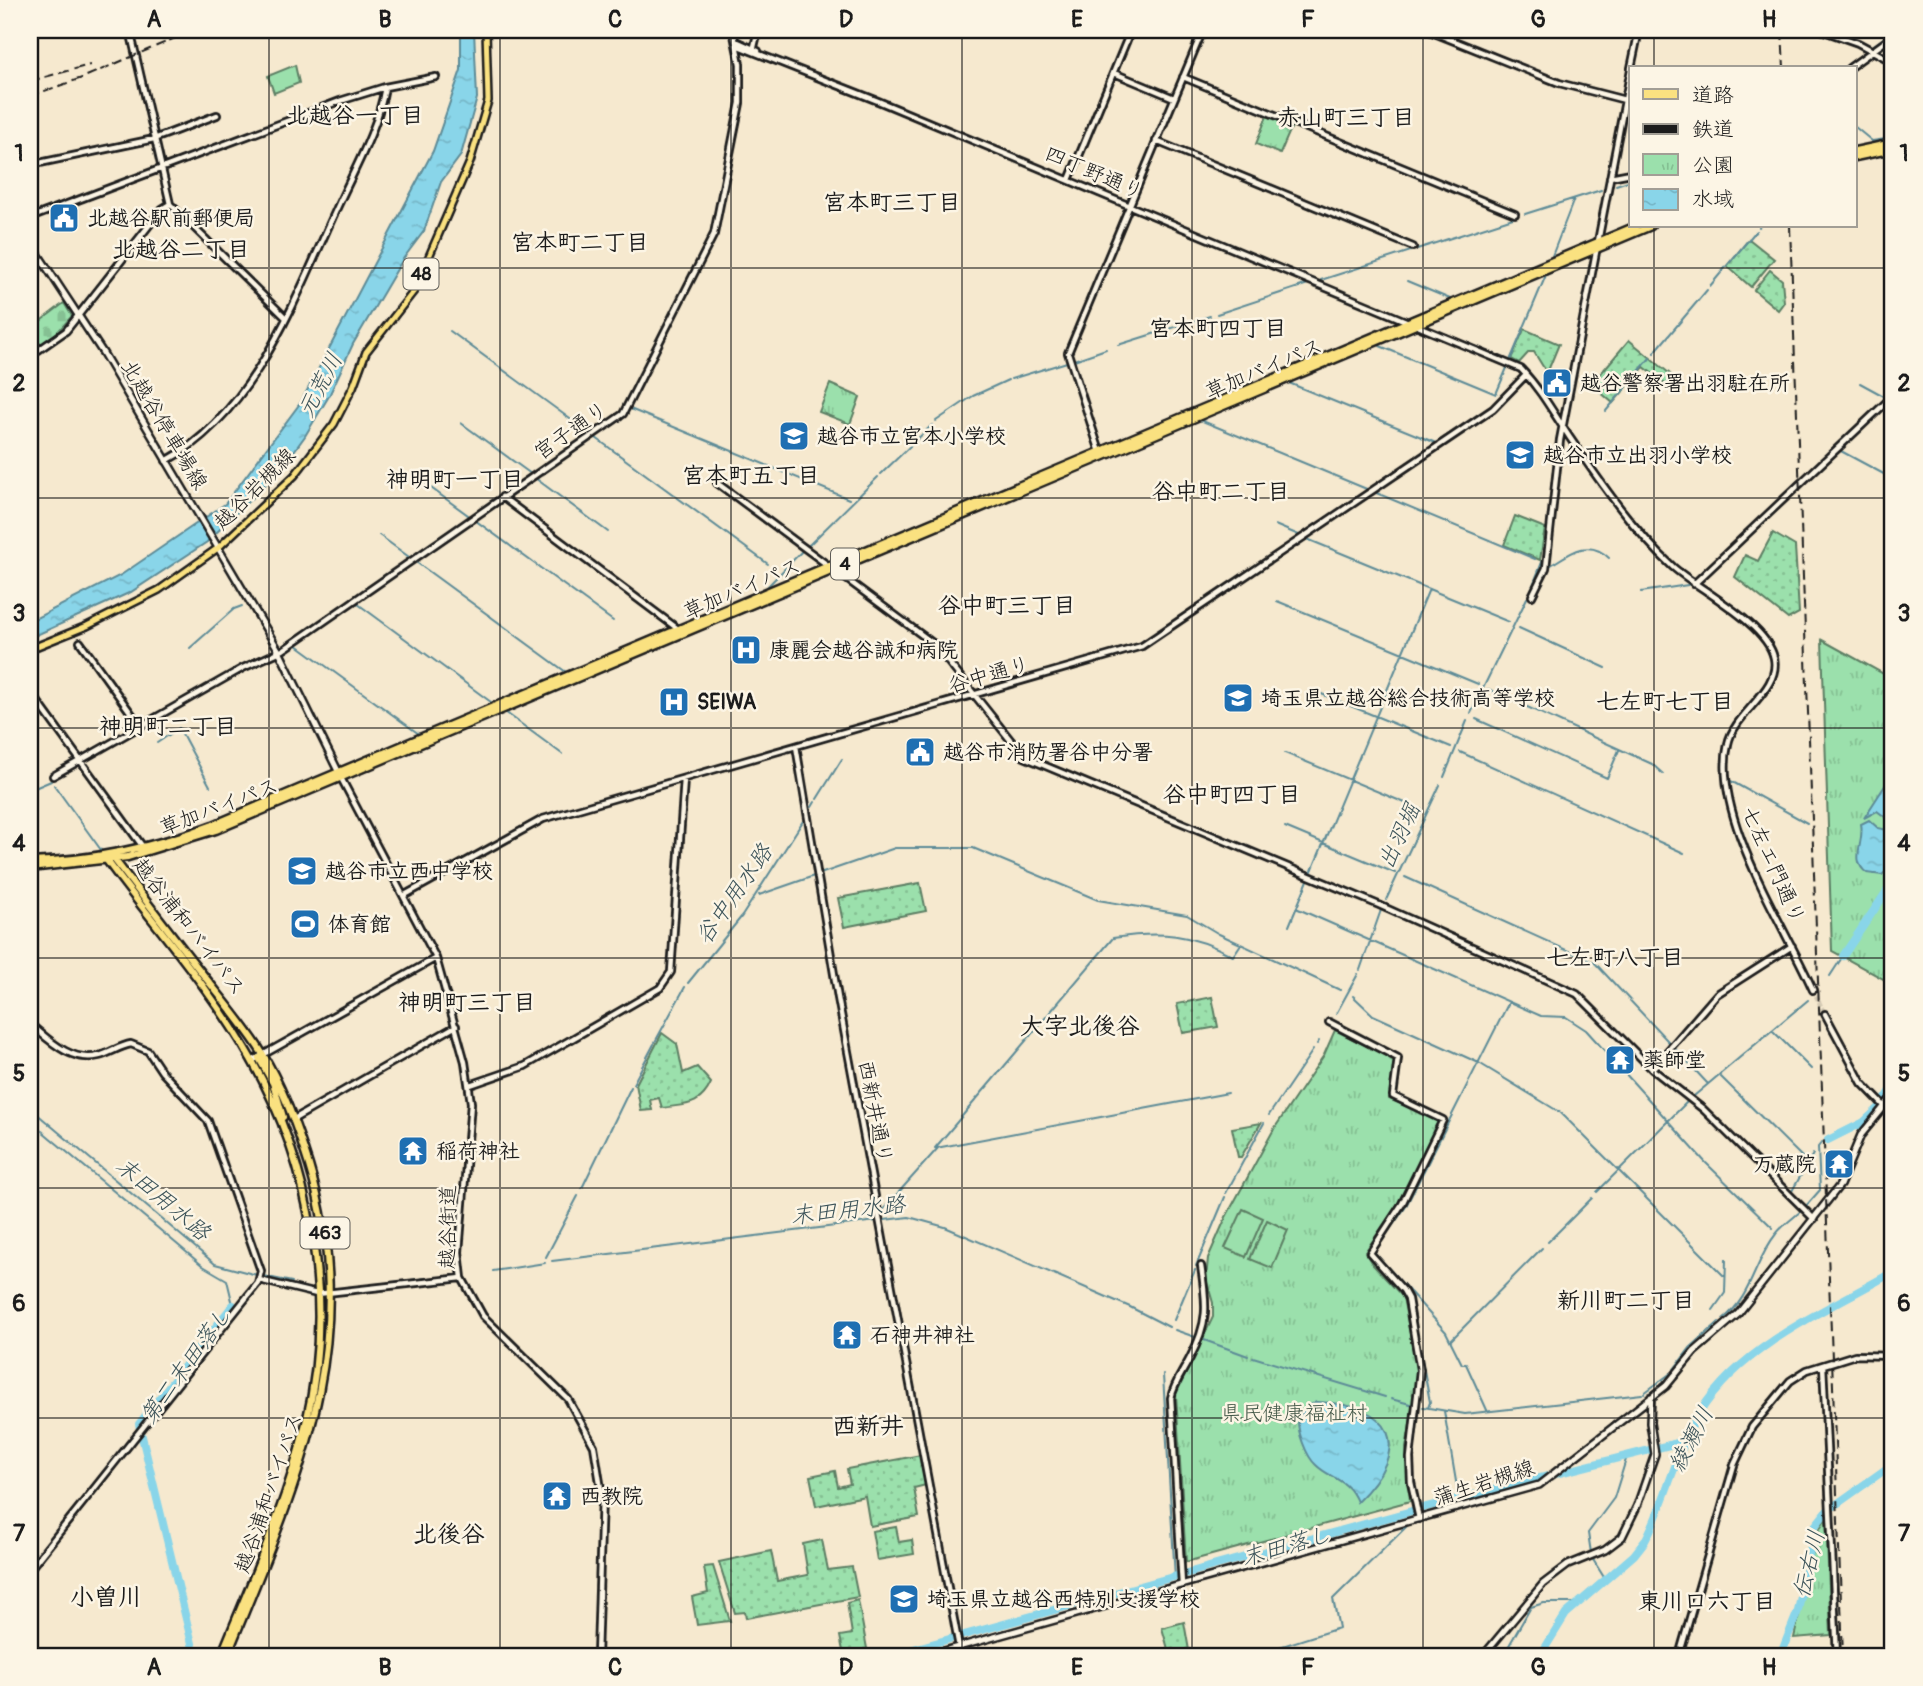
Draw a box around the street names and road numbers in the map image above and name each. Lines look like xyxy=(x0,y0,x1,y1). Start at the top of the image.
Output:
street label: 四丁野通り xyxy=(1040,140,1148,206)
road number: 48 xyxy=(404,258,438,290)
street label: 草加バイパス xyxy=(1201,332,1327,406)
street label: 北越谷停車場線 xyxy=(115,355,213,495)
street label: 宮子通り xyxy=(529,396,613,466)
street label: 越谷岩槻線 xyxy=(208,442,302,536)
road number: 4 xyxy=(831,548,859,580)
street label: 草加バイパス xyxy=(679,552,805,626)
street label: 谷中通り xyxy=(945,650,1033,700)
street label: 草加バイパス xyxy=(156,772,282,842)
street label: 七左エ門通り xyxy=(1735,802,1811,928)
street label: 越谷浦和バイパス xyxy=(127,853,251,1001)
street label: 西新井通り xyxy=(852,1058,898,1166)
street label: 越谷街道 xyxy=(434,1185,462,1269)
road number: 463 xyxy=(300,1218,350,1248)
street label: 越谷浦和バイパス xyxy=(229,1409,309,1577)
street label: 蒲生岩槻線 xyxy=(1430,1454,1538,1512)

